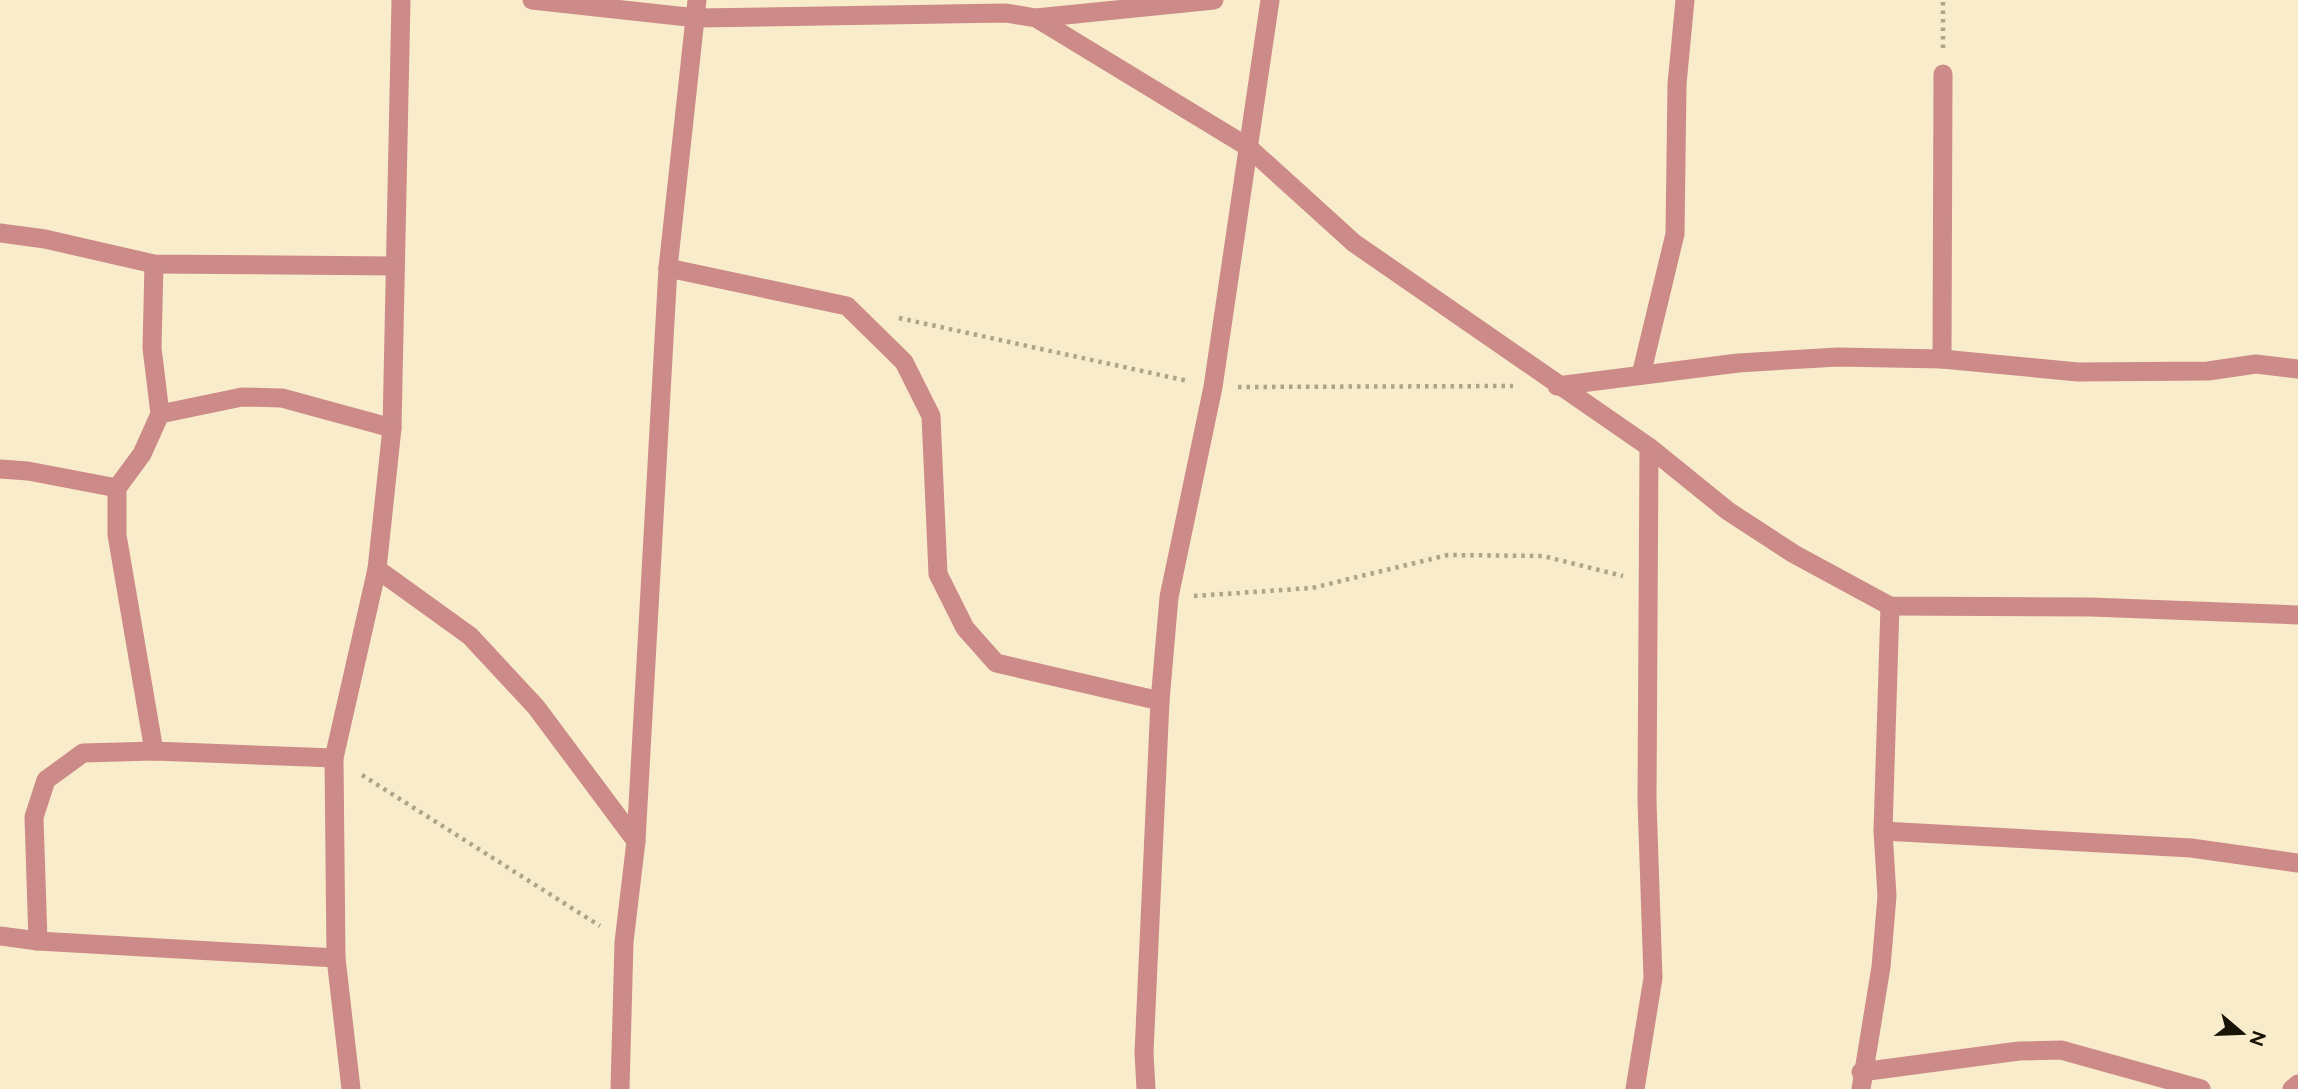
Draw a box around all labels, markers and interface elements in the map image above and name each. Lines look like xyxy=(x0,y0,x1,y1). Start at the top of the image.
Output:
north arrow xyxy=(2207,998,2277,1068)
text: N xyxy=(2245,1028,2271,1049)

